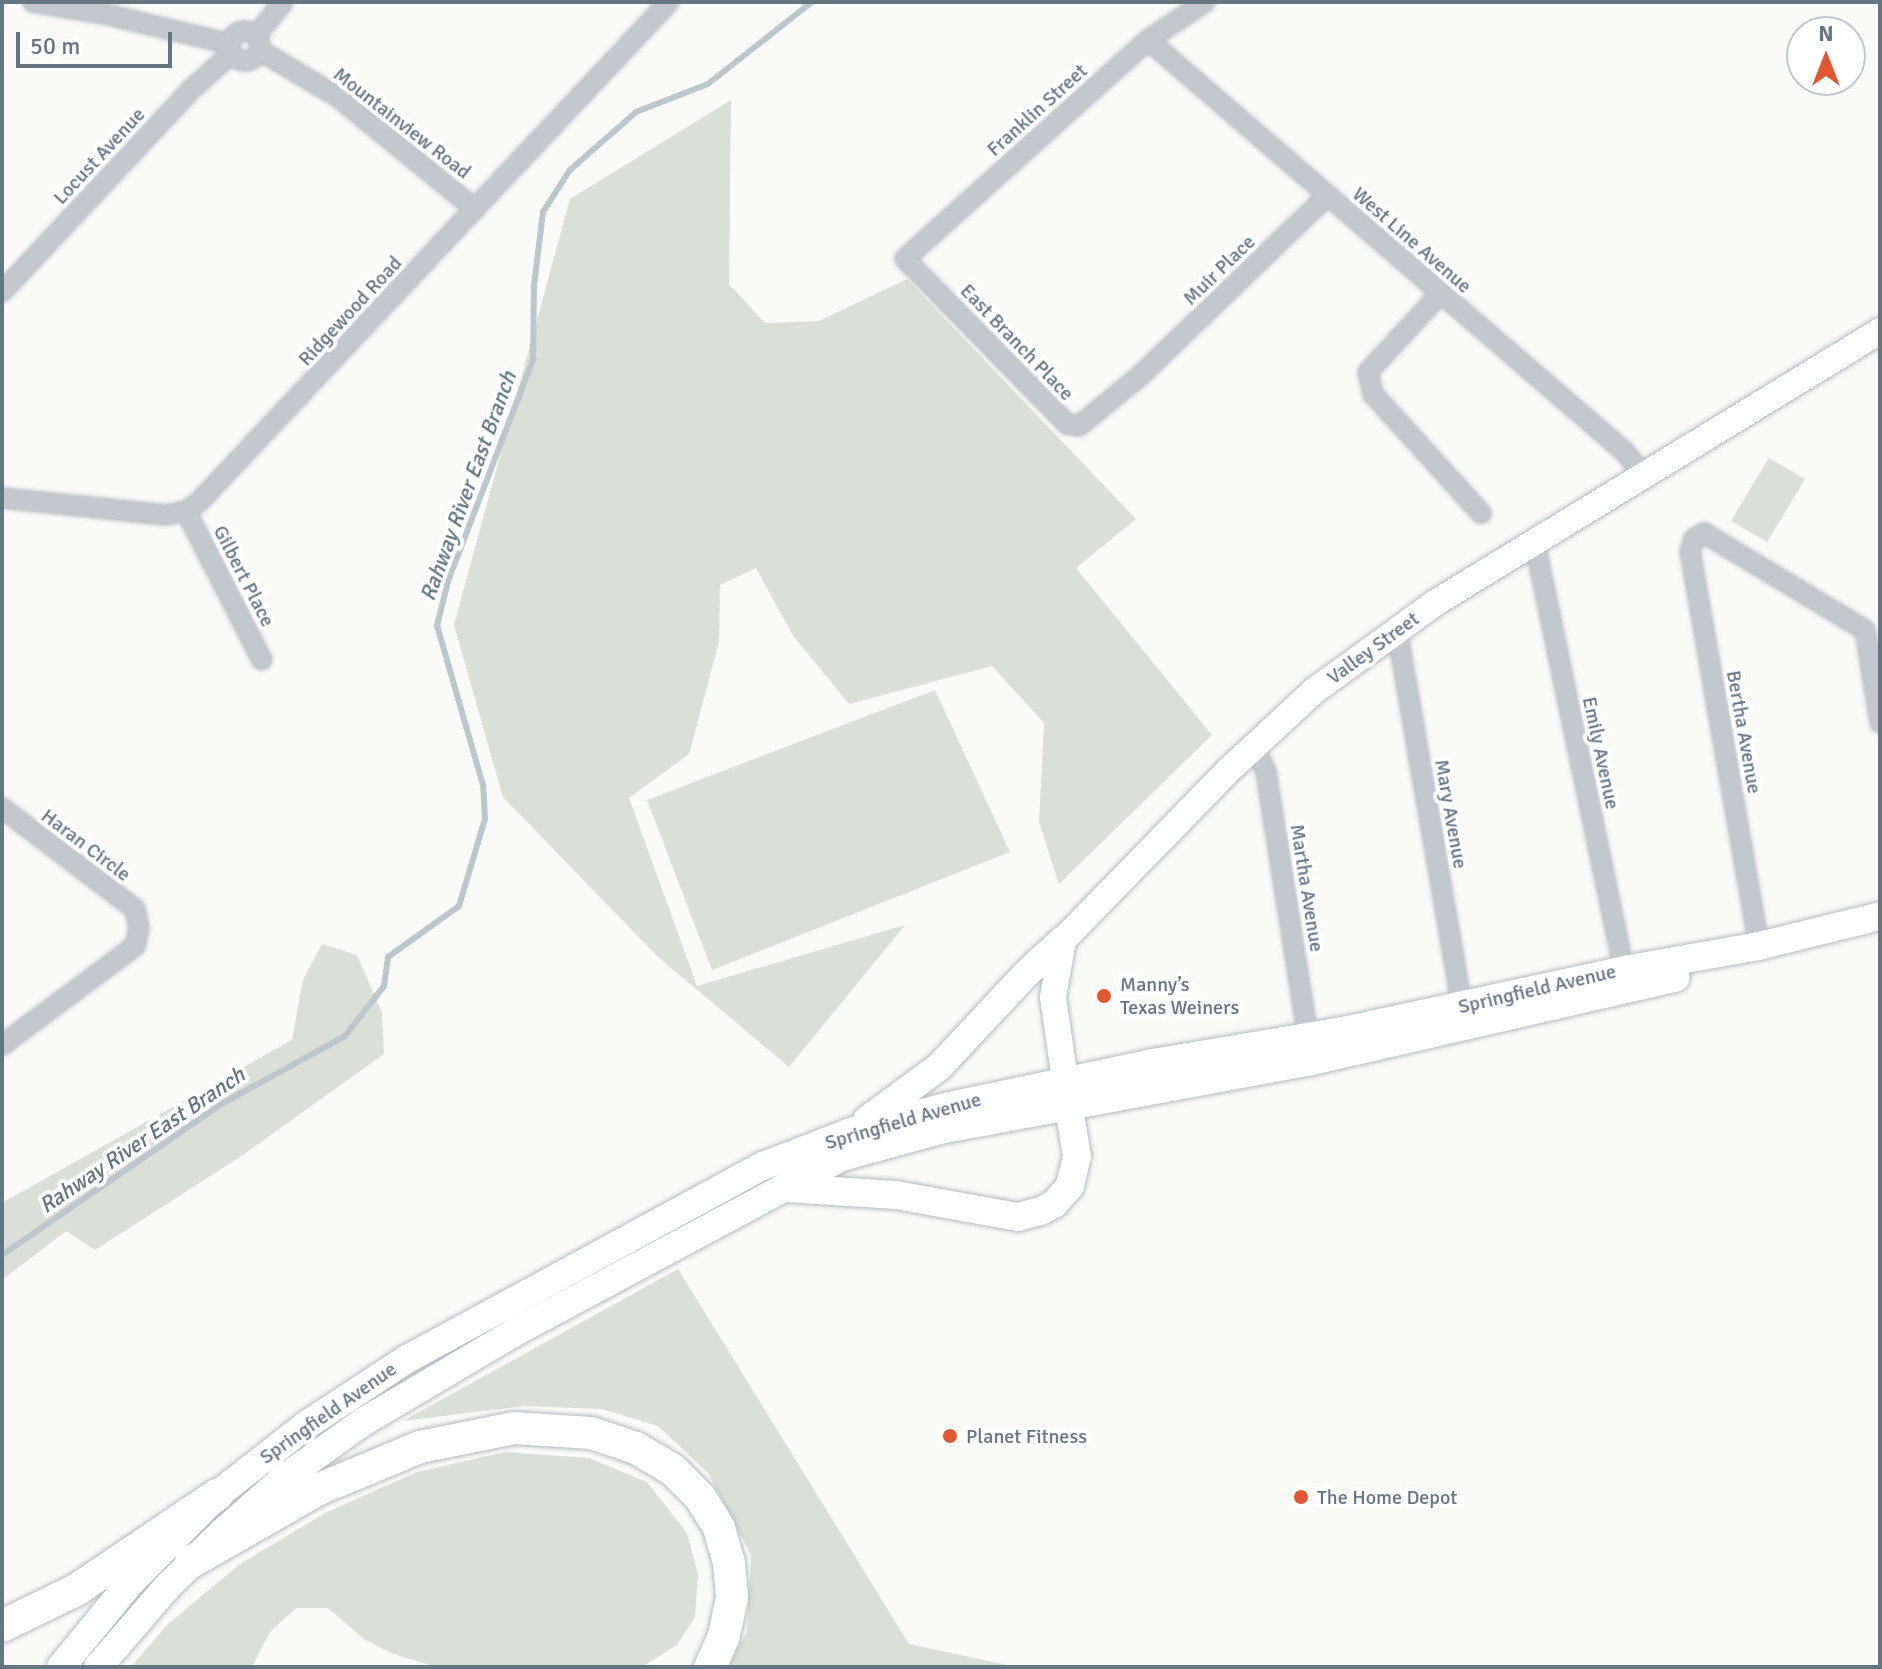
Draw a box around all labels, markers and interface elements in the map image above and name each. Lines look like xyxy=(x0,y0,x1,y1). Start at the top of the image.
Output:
scale bar xyxy=(20,16,176,66)
north arrow xyxy=(1786,16,1866,96)
text: N xyxy=(1818,20,1834,47)
text: 50 m xyxy=(30,31,80,61)
street label: Franklin Street xyxy=(982,59,1092,161)
street label: Mountainview Road xyxy=(329,62,475,184)
street label: Locust Avenue xyxy=(48,103,150,209)
street label: West Line Avenue xyxy=(1348,182,1476,298)
street label: Muir Place xyxy=(1178,230,1260,310)
street label: Ridgewood Road xyxy=(293,251,407,371)
street label: East Branch Place xyxy=(955,279,1079,405)
water label: Rahway River East Branch xyxy=(414,368,522,604)
street label: Gilbert Place xyxy=(208,521,280,631)
street label: Valley Street xyxy=(1322,607,1424,689)
street label: Bertha Avenue xyxy=(1721,668,1767,796)
street label: Emily Avenue xyxy=(1577,694,1625,812)
street label: Mary Avenue xyxy=(1430,758,1472,870)
street label: Haran Circle xyxy=(37,804,135,886)
street label: Martha Avenue xyxy=(1285,822,1329,954)
street label: Springfield Avenue xyxy=(1456,959,1618,1019)
place label: Manny’s Texas Weiners xyxy=(1120,972,1239,1019)
marker: Manny’s Texas Weiners xyxy=(1095,987,1113,1005)
water label: Rahway River East Branch xyxy=(34,1061,250,1219)
street label: Springfield Avenue xyxy=(822,1087,984,1155)
street label: Springfield Avenue xyxy=(255,1357,401,1469)
place label: Planet Fitness xyxy=(966,1424,1087,1448)
marker: Planet Fitness xyxy=(941,1427,959,1445)
place label: The Home Depot xyxy=(1317,1485,1457,1509)
marker: The Home Depot xyxy=(1292,1488,1310,1506)

